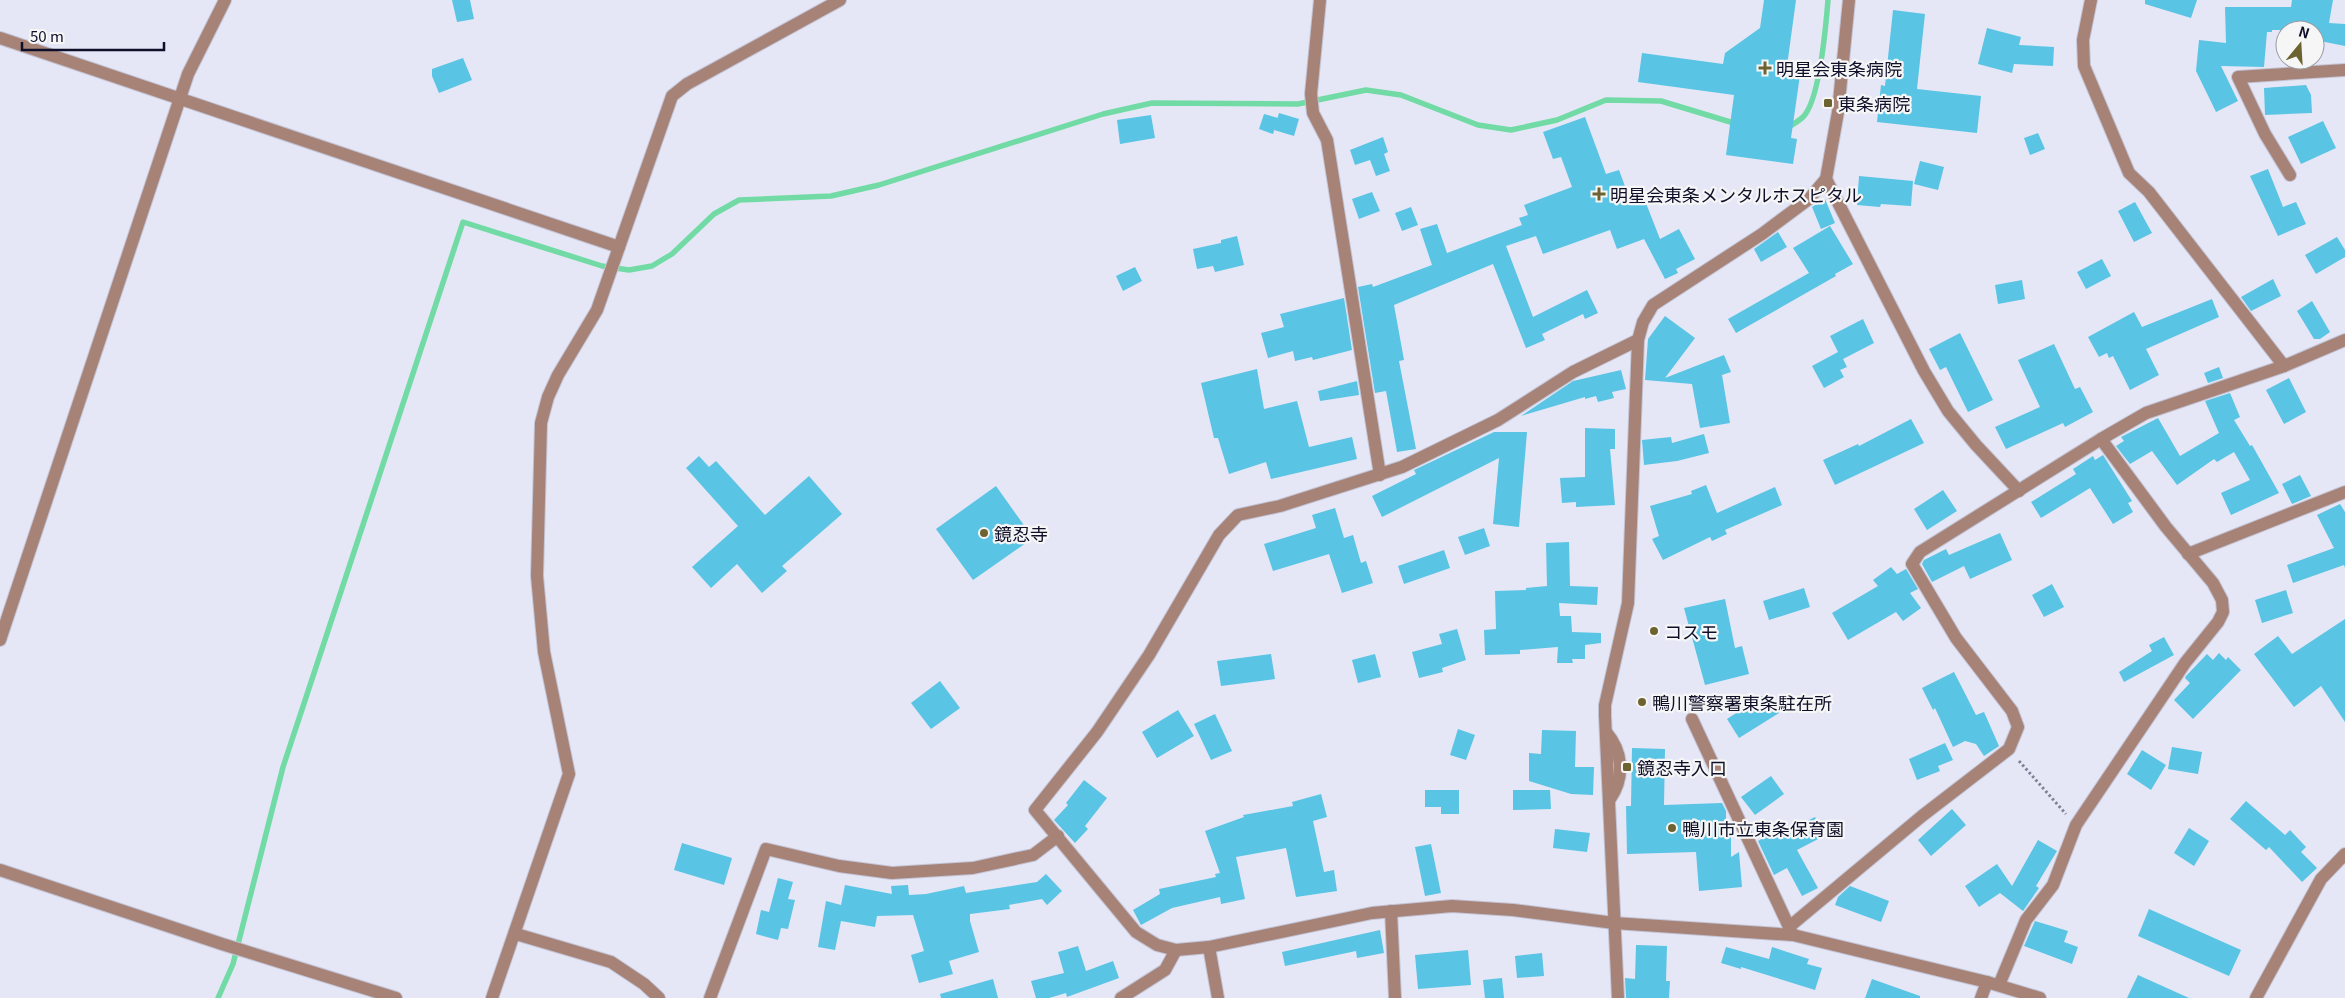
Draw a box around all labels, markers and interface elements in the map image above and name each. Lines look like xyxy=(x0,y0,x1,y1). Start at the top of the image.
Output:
scale bar xyxy=(22,20,165,52)
north arrow xyxy=(2275,20,2325,70)
text: N xyxy=(2296,21,2312,43)
text: 50 m xyxy=(30,25,64,46)
place label: 明星会東条病院 xyxy=(1776,55,1902,81)
marker: 明星会東条病院 xyxy=(1758,61,1772,75)
place label: 東条病院 xyxy=(1838,90,1910,116)
marker: 東条病院 xyxy=(1822,97,1834,109)
place label: 明星会東条メンタルホスピタル xyxy=(1610,181,1862,207)
marker: 明星会東条メンタルホスピタル xyxy=(1592,187,1606,201)
place label: 鏡忍寺 xyxy=(994,520,1048,546)
marker: 鏡忍寺 xyxy=(978,527,990,539)
place label: コスモ xyxy=(1664,618,1718,644)
marker: コスモ xyxy=(1648,625,1660,637)
place label: 鴨川警察署東条駐在所 xyxy=(1652,689,1832,715)
marker: 鴨川警察署東条駐在所 xyxy=(1636,696,1648,708)
place label: 鏡忍寺入口 xyxy=(1637,754,1727,780)
marker: 鏡忍寺入口 xyxy=(1621,761,1633,773)
place label: 鴨川市立東条保育園 xyxy=(1682,815,1844,841)
marker: 鴨川市立東条保育園 xyxy=(1666,822,1678,834)

